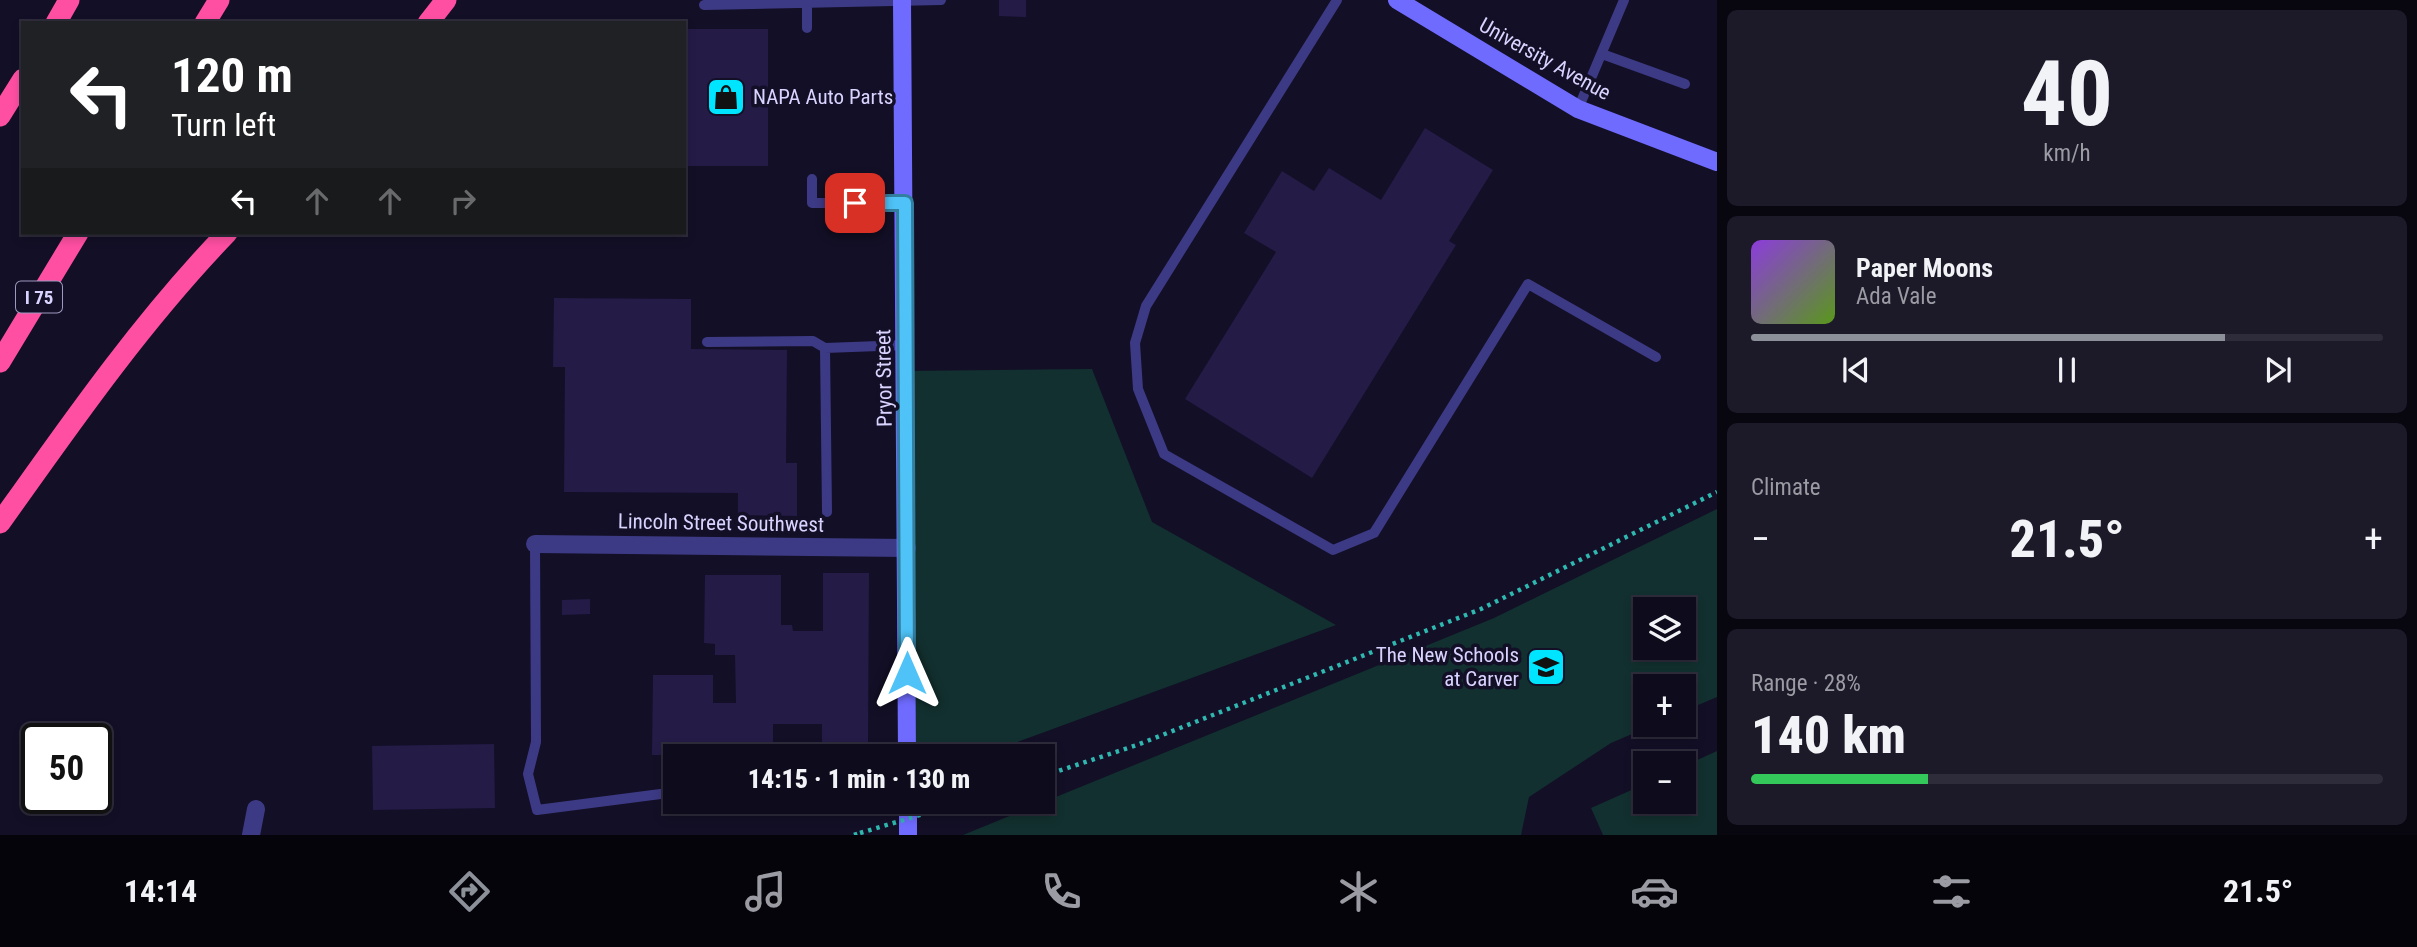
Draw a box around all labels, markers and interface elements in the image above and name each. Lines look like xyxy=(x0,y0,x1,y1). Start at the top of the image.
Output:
street label: University Avenue xyxy=(1475,13,1615,105)
text: 40 xyxy=(2021,41,2113,147)
text: 120 m xyxy=(171,47,293,104)
icon: left xyxy=(56,49,147,140)
shop icon: NAPA Auto Parts xyxy=(705,76,747,118)
place label: NAPA Auto Parts xyxy=(753,85,893,109)
text: Turn left xyxy=(171,106,276,144)
text: km/h xyxy=(2043,140,2091,167)
pin xyxy=(825,173,885,233)
icon: left xyxy=(225,182,263,220)
icon: ahead xyxy=(298,182,336,220)
icon: ahead xyxy=(371,182,409,220)
icon: right xyxy=(444,182,482,220)
icon: arrive xyxy=(836,184,874,222)
text: Paper Moons xyxy=(1856,253,1993,283)
road number: I 75 xyxy=(16,282,62,312)
text: Ada Vale xyxy=(1856,283,1936,310)
street label: Pryor Street xyxy=(871,329,897,427)
icon: previous xyxy=(1837,351,1875,389)
icon: pause xyxy=(2048,351,2086,389)
icon: next xyxy=(2259,351,2297,389)
text: Climate xyxy=(1751,474,1821,501)
street label: Lincoln Street Southwest xyxy=(618,509,824,537)
text: 21.5° xyxy=(2009,509,2125,570)
text: − xyxy=(1751,517,1770,561)
text: + xyxy=(2364,517,2383,561)
map controls xyxy=(1633,597,1696,814)
button: layers xyxy=(1633,597,1696,660)
position arrow xyxy=(870,636,944,710)
place label: The New Schools at Carver xyxy=(1376,643,1519,691)
school or university icon: The New Schools at Carver xyxy=(1525,646,1567,688)
text: Range · 28% xyxy=(1751,670,1861,697)
button: + xyxy=(1633,674,1696,737)
text: 140 km xyxy=(1751,705,1906,766)
speed limit sign: 50 xyxy=(21,723,112,814)
button: − xyxy=(1633,751,1696,814)
text: 14:15 · 1 min · 130 m xyxy=(748,764,970,794)
icon: directions xyxy=(445,867,494,916)
icon: music xyxy=(741,867,790,916)
icon: phone xyxy=(1037,867,1086,916)
icon: climate xyxy=(1334,867,1383,916)
icon: car xyxy=(1630,867,1679,916)
icon: filters xyxy=(1927,867,1976,916)
text: 14:14 xyxy=(124,872,197,910)
text: 21.5° xyxy=(2223,872,2293,910)

